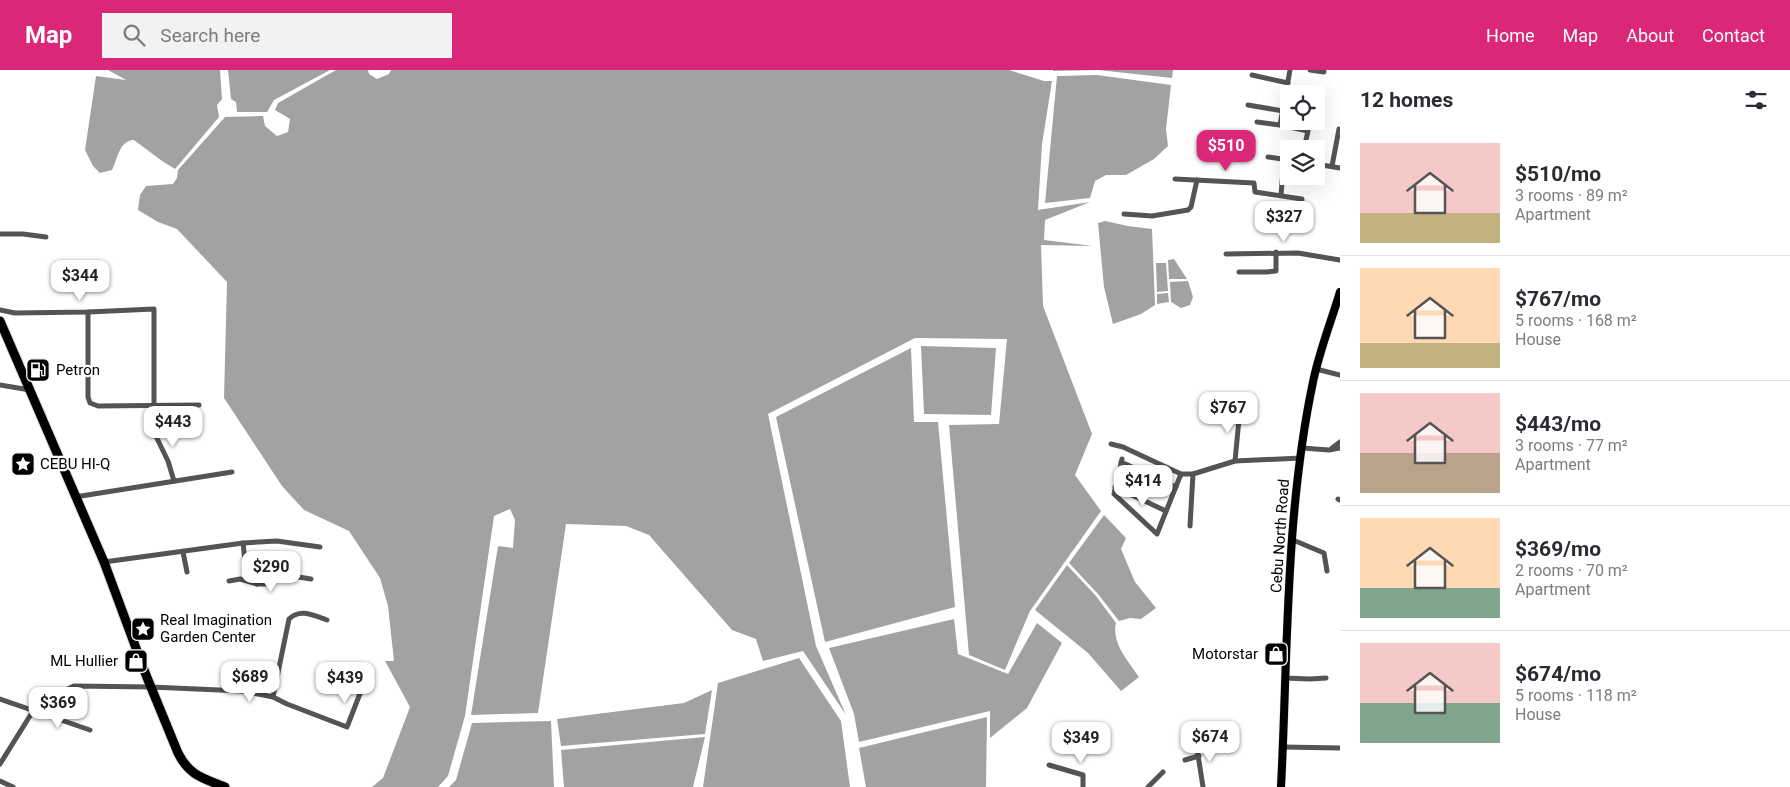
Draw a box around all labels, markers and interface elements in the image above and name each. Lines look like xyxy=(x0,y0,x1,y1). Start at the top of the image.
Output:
search box xyxy=(102,13,452,58)
text: Map xyxy=(25,21,72,49)
icon: search xyxy=(120,21,148,49)
text: Search here xyxy=(160,24,260,47)
text: Home xyxy=(1486,25,1535,46)
text: Map xyxy=(1563,25,1598,46)
text: About xyxy=(1626,25,1674,46)
text: Contact xyxy=(1702,25,1765,46)
map controls xyxy=(1280,85,1325,185)
button: locate xyxy=(1280,85,1325,130)
icon: filters xyxy=(1742,86,1770,114)
text: 12 homes xyxy=(1360,88,1453,112)
pin: $510 xyxy=(1196,129,1256,172)
text: $510 xyxy=(1208,136,1244,155)
button: layers xyxy=(1280,140,1325,185)
text: $510/mo xyxy=(1515,162,1601,186)
icon: home xyxy=(1400,163,1460,223)
text: 3 rooms · 89 m² xyxy=(1515,186,1628,205)
pin: $327 xyxy=(1254,200,1314,243)
text: Apartment xyxy=(1515,205,1591,224)
text: $327 xyxy=(1266,207,1302,226)
pin: $344 xyxy=(50,260,110,302)
text: $344 xyxy=(62,266,98,285)
text: $767/mo xyxy=(1515,287,1601,311)
icon: home xyxy=(1400,288,1460,348)
text: 5 rooms · 168 m² xyxy=(1515,311,1637,330)
text: House xyxy=(1515,330,1561,349)
fuel station icon: Petron xyxy=(25,357,51,383)
place label: Petron xyxy=(56,361,100,379)
pin: $767 xyxy=(1198,392,1258,434)
text: $767 xyxy=(1210,398,1246,417)
pin: $443 xyxy=(143,406,203,448)
text: $443 xyxy=(155,412,191,431)
text: $443/mo xyxy=(1515,412,1601,436)
icon: home xyxy=(1400,413,1460,473)
text: 3 rooms · 77 m² xyxy=(1515,436,1628,455)
place icon: CEBU HI-Q xyxy=(10,451,36,477)
place label: CEBU HI-Q xyxy=(40,455,110,473)
text: Apartment xyxy=(1515,455,1591,474)
pin: $414 xyxy=(1113,464,1173,507)
text: $414 xyxy=(1125,471,1161,490)
street label: Cebu North Road xyxy=(1267,478,1293,594)
text: $369/mo xyxy=(1515,537,1601,561)
icon: home xyxy=(1400,538,1460,598)
pin: $290 xyxy=(241,550,301,593)
text: $290 xyxy=(253,557,289,576)
text: 2 rooms · 70 m² xyxy=(1515,561,1628,580)
text: Apartment xyxy=(1515,580,1591,599)
place label: Real Imagination Garden Center xyxy=(160,611,272,646)
place icon: Real Imagination Garden Center xyxy=(130,616,156,642)
shop icon: Motorstar xyxy=(1263,641,1289,667)
place label: Motorstar xyxy=(1192,645,1258,663)
shop icon: ML Hullier xyxy=(123,648,149,674)
place label: ML Hullier xyxy=(50,652,118,670)
pin: $689 xyxy=(220,660,280,703)
pin: $439 xyxy=(315,662,375,704)
text: $674/mo xyxy=(1515,662,1601,686)
icon: home xyxy=(1400,663,1460,723)
text: $689 xyxy=(232,667,268,686)
text: $439 xyxy=(327,668,363,687)
pin: $369 xyxy=(28,686,88,729)
text: 5 rooms · 118 m² xyxy=(1515,686,1637,705)
text: $369 xyxy=(40,693,76,712)
text: House xyxy=(1515,705,1561,724)
pin: $674 xyxy=(1180,720,1240,763)
pin: $349 xyxy=(1051,722,1111,764)
text: $674 xyxy=(1192,727,1228,746)
text: $349 xyxy=(1063,728,1099,747)

